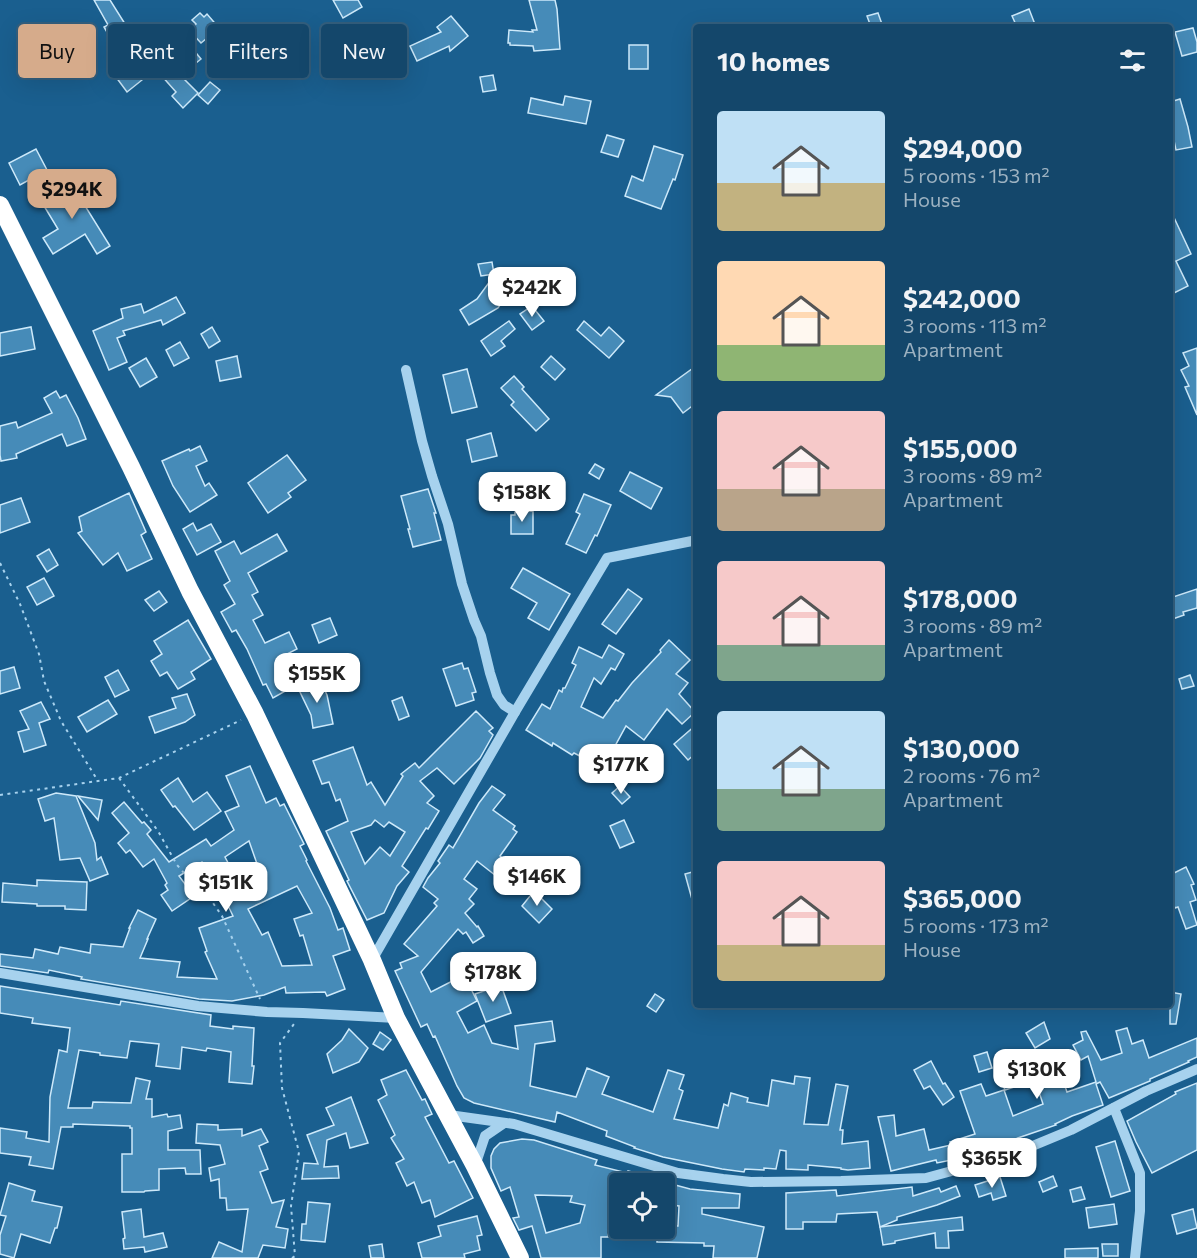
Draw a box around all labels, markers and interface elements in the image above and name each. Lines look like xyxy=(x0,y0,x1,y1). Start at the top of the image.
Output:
chip: Buy xyxy=(18,24,96,78)
chip: Rent xyxy=(108,24,195,78)
chip: Filters xyxy=(207,24,309,78)
chip: New xyxy=(321,24,407,78)
icon: filters xyxy=(1116,44,1149,77)
text: 10 homes xyxy=(717,45,830,76)
text: $294,000 xyxy=(903,132,1022,163)
icon: home xyxy=(765,135,837,207)
text: 5 rooms · 153 m² xyxy=(903,163,1050,187)
pin: $294K xyxy=(30,169,114,220)
text: $294K xyxy=(41,176,103,200)
text: House xyxy=(903,187,961,211)
pin: $242K xyxy=(490,267,574,318)
text: $242K xyxy=(502,274,562,298)
text: $242,000 xyxy=(903,282,1021,313)
icon: home xyxy=(765,285,837,357)
text: 3 rooms · 113 m² xyxy=(903,313,1047,337)
text: Apartment xyxy=(903,337,1003,361)
text: $155,000 xyxy=(903,432,1018,463)
icon: home xyxy=(765,435,837,507)
text: 3 rooms · 89 m² xyxy=(903,463,1042,487)
pin: $158K xyxy=(480,472,564,523)
text: $158K xyxy=(493,479,551,503)
text: Apartment xyxy=(903,487,1003,511)
text: $178,000 xyxy=(903,582,1018,613)
icon: home xyxy=(765,585,837,657)
text: 3 rooms · 89 m² xyxy=(903,613,1042,637)
text: Apartment xyxy=(903,637,1003,661)
pin: $155K xyxy=(275,653,359,704)
text: $155K xyxy=(288,660,346,684)
text: $130,000 xyxy=(903,732,1020,763)
icon: home xyxy=(765,735,837,807)
pin: $177K xyxy=(579,744,663,795)
text: $177K xyxy=(593,751,649,775)
text: 2 rooms · 76 m² xyxy=(903,763,1040,787)
text: Apartment xyxy=(903,787,1003,811)
pin: $146K xyxy=(495,856,579,907)
pin: $151K xyxy=(184,862,268,913)
text: $146K xyxy=(507,863,567,887)
text: $151K xyxy=(198,869,254,893)
text: $365,000 xyxy=(903,882,1022,913)
icon: home xyxy=(765,885,837,957)
text: 5 rooms · 173 m² xyxy=(903,913,1049,937)
text: House xyxy=(903,937,961,961)
pin: $178K xyxy=(451,952,535,1003)
text: $178K xyxy=(464,959,522,983)
pin: $130K xyxy=(995,1049,1079,1100)
text: $130K xyxy=(1007,1056,1067,1080)
pin: $365K xyxy=(950,1138,1034,1189)
text: $365K xyxy=(961,1145,1023,1169)
map controls xyxy=(609,1173,675,1239)
button: locate xyxy=(609,1173,675,1239)

